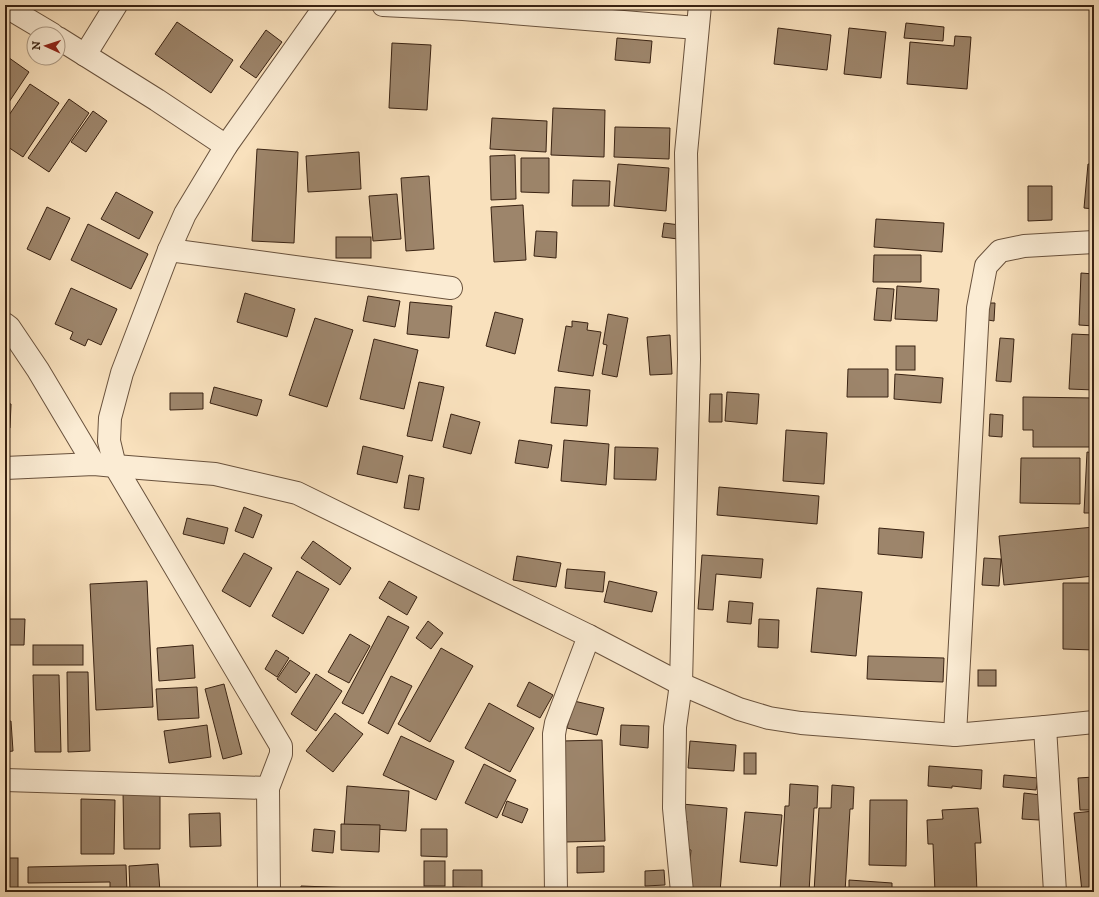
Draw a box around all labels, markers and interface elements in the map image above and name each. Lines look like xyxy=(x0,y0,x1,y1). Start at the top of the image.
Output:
north arrow xyxy=(26,26,66,66)
text: N xyxy=(30,41,44,50)

